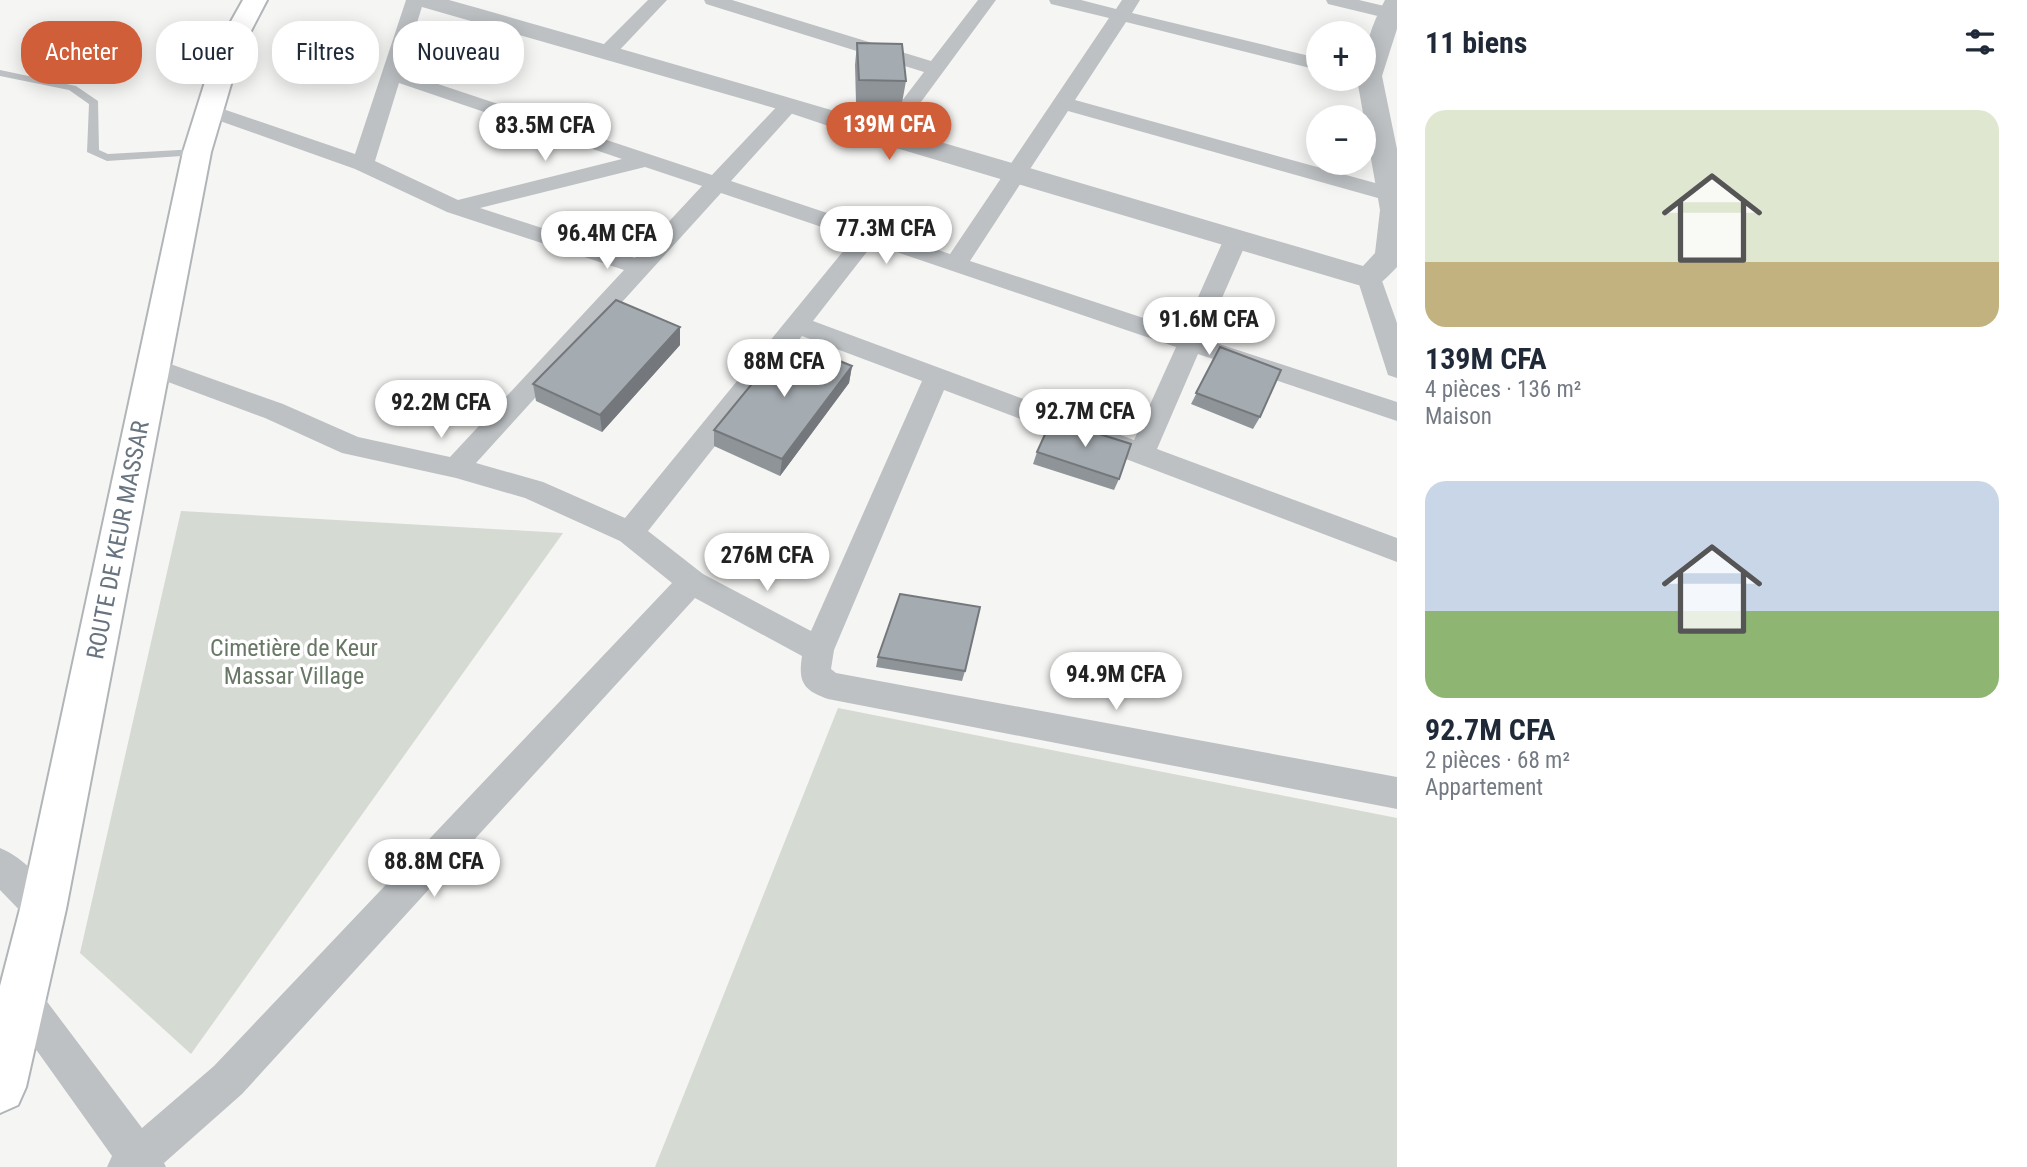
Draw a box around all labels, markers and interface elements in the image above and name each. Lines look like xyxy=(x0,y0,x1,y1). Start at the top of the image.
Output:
chip: Acheter xyxy=(21,21,142,84)
chip: Louer xyxy=(156,21,258,84)
chip: Filtres xyxy=(272,21,379,84)
chip: Nouveau xyxy=(393,21,524,84)
map controls xyxy=(1306,21,1376,175)
button: + xyxy=(1306,21,1376,91)
icon: filters xyxy=(1961,23,1999,61)
text: 11 biens xyxy=(1425,25,1527,60)
pin: 139M CFA xyxy=(817,102,961,162)
pin: 83.5M CFA xyxy=(465,104,625,163)
button: − xyxy=(1306,105,1376,175)
text: 139M CFA xyxy=(842,111,936,138)
text: 83.5M CFA xyxy=(495,112,595,139)
icon: home xyxy=(1649,155,1775,281)
pin: 77.3M CFA xyxy=(806,206,966,266)
pin: 96.4M CFA xyxy=(527,212,687,271)
text: 77.3M CFA xyxy=(836,215,936,242)
text: 96.4M CFA xyxy=(557,220,657,247)
pin: 91.6M CFA xyxy=(1129,298,1289,357)
text: 91.6M CFA xyxy=(1159,306,1259,333)
pin: 88M CFA xyxy=(719,340,849,399)
text: 139M CFA xyxy=(1425,341,1547,376)
text: 88M CFA xyxy=(743,348,825,375)
text: 4 pièces · 136 m² xyxy=(1425,376,1581,403)
pin: 92.2M CFA xyxy=(361,380,521,440)
text: 92.2M CFA xyxy=(391,389,491,416)
pin: 92.7M CFA xyxy=(1005,390,1165,449)
text: 92.7M CFA xyxy=(1035,398,1135,425)
text: Maison xyxy=(1425,403,1492,430)
street label: ROUTE DE KEUR MASSAR xyxy=(81,418,155,662)
icon: home xyxy=(1649,526,1775,652)
pin: 276M CFA xyxy=(695,534,839,593)
text: 276M CFA xyxy=(720,542,814,569)
park label: Cimetière de Keur Massar Village xyxy=(210,634,378,690)
pin: 94.9M CFA xyxy=(1036,652,1196,712)
text: 94.9M CFA xyxy=(1066,661,1166,688)
text: 92.7M CFA xyxy=(1425,712,1555,747)
text: 2 pièces · 68 m² xyxy=(1425,747,1570,774)
text: Appartement xyxy=(1425,774,1543,801)
pin: 88.8M CFA xyxy=(354,839,514,899)
text: 88.8M CFA xyxy=(384,848,484,875)

